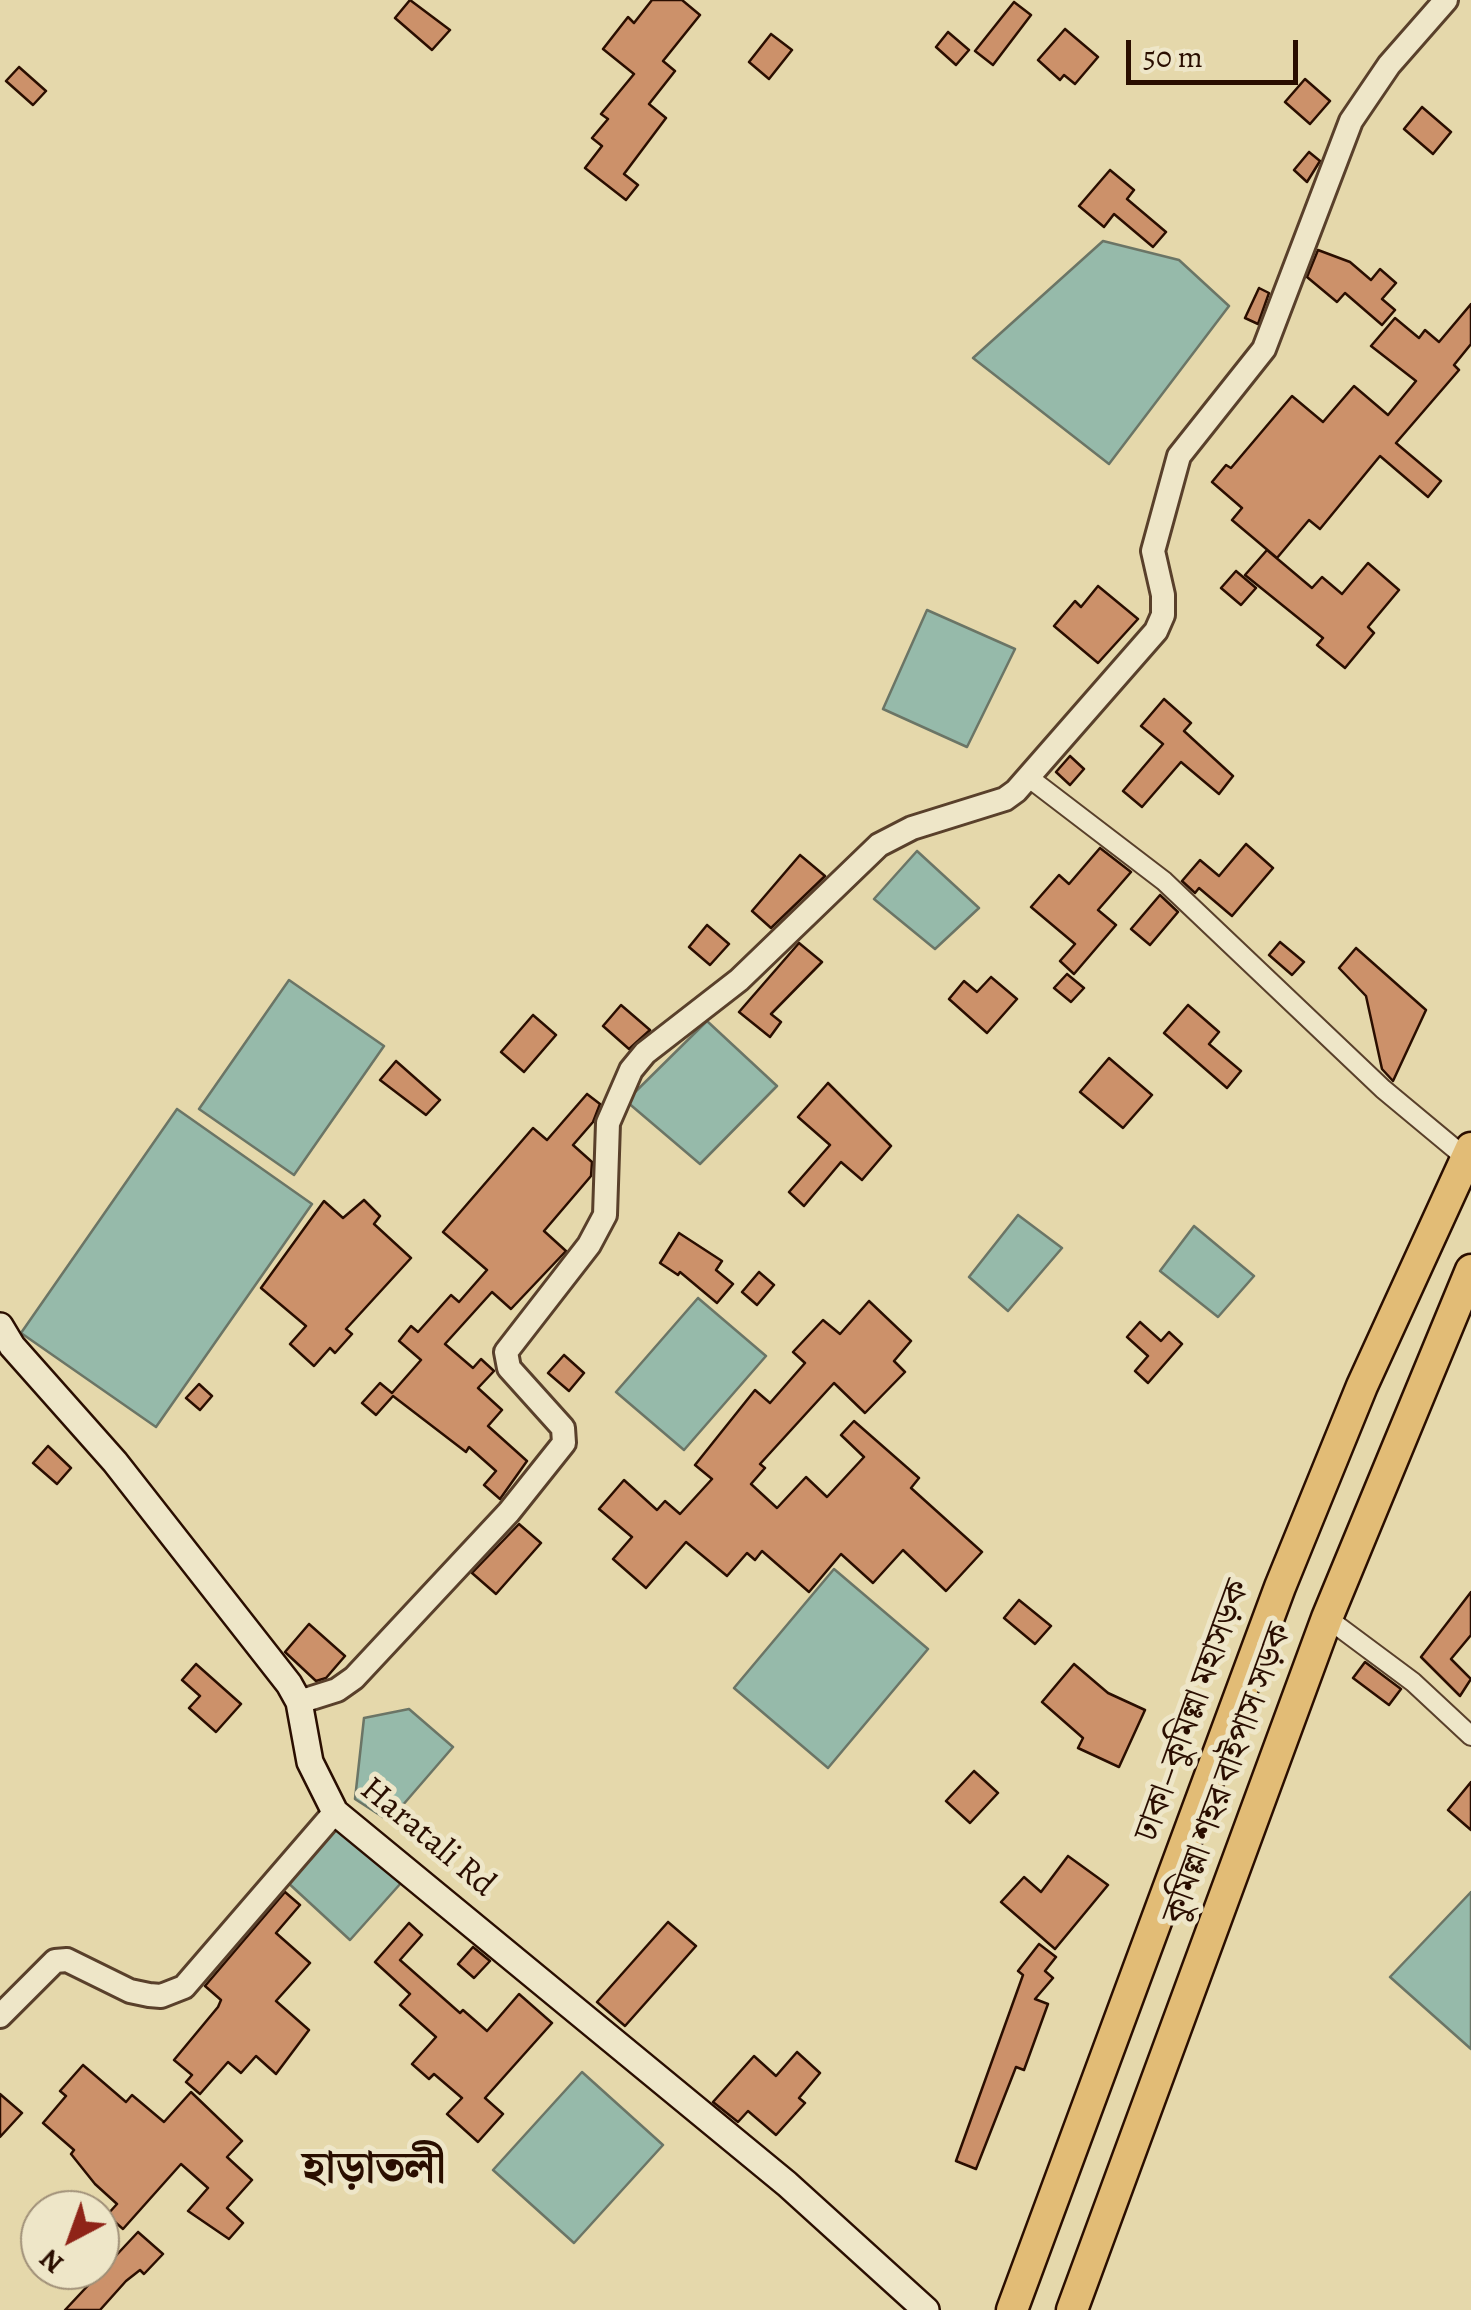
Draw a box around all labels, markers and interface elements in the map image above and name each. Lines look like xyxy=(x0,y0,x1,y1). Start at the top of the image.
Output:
scale bar xyxy=(1131,20,1304,82)
text: 50 m xyxy=(1143,37,1203,77)
street label: ঢাকা–কুমিল্লা মহাসড়ক xyxy=(1127,1575,1261,1847)
street label: কুমিল্লা শহর বাইপাস সড়ক xyxy=(1155,1618,1303,1930)
street label: Haratali Rd xyxy=(351,1769,503,1907)
district label: হাড়াতলী xyxy=(302,2144,446,2198)
north arrow xyxy=(20,2190,120,2290)
text: N xyxy=(31,2240,72,2282)

